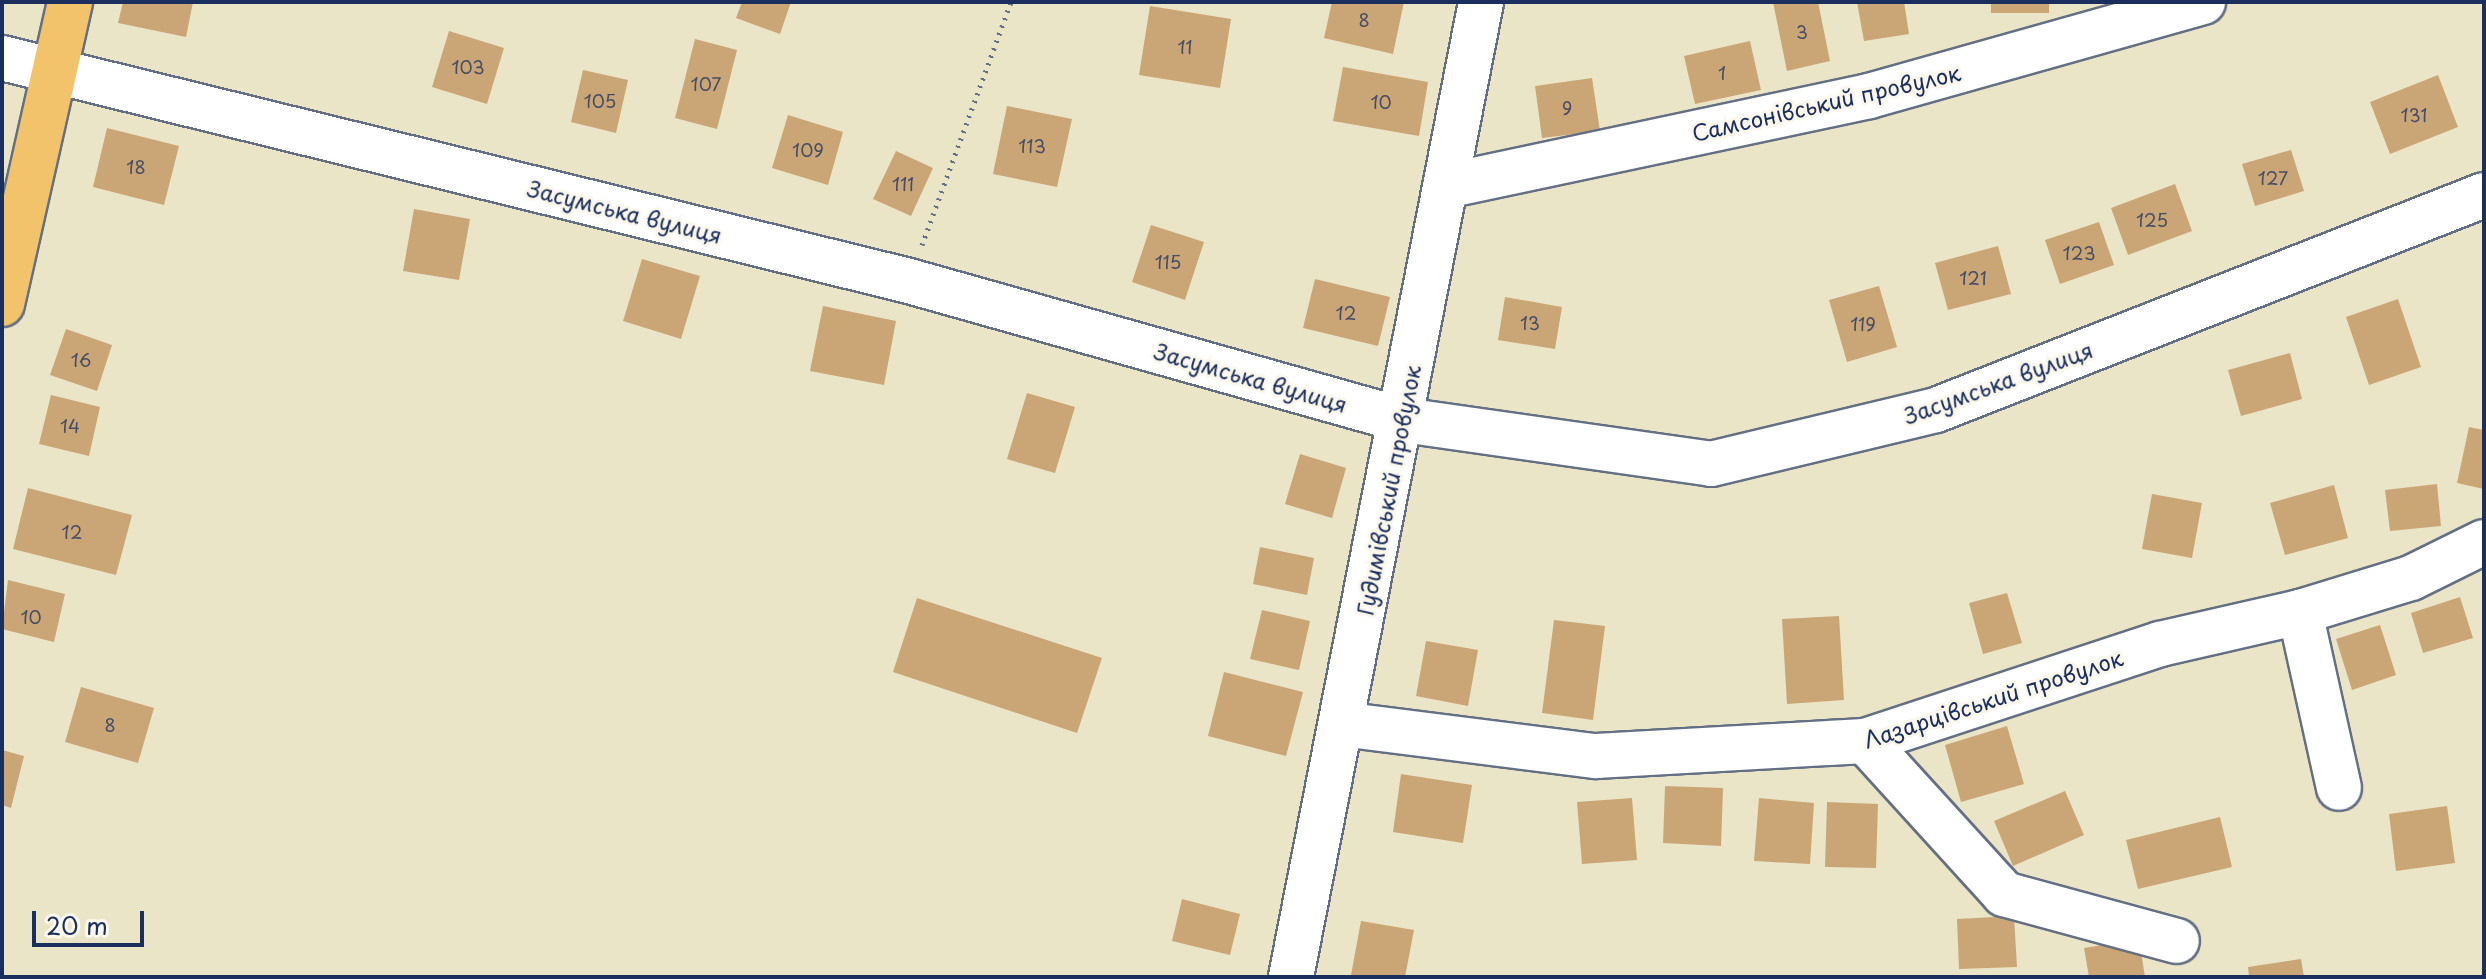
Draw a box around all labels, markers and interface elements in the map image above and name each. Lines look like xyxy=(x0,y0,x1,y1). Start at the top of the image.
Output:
house number: 8 xyxy=(1358,9,1370,31)
house number: 3 xyxy=(1796,21,1808,43)
house number: 11 xyxy=(1177,36,1193,58)
house number: 103 xyxy=(451,56,485,78)
street label: Самсонівський провулок xyxy=(1689,58,1963,146)
house number: 1 xyxy=(1718,62,1726,84)
house number: 107 xyxy=(691,73,721,95)
house number: 105 xyxy=(584,90,616,112)
house number: 10 xyxy=(1370,91,1392,113)
house number: 9 xyxy=(1562,97,1572,119)
house number: 131 xyxy=(2401,104,2427,126)
house number: 113 xyxy=(1018,135,1046,157)
house number: 109 xyxy=(792,139,824,161)
house number: 18 xyxy=(126,156,146,178)
house number: 127 xyxy=(2258,167,2288,189)
house number: 111 xyxy=(892,173,914,195)
street label: Засумська вулиця xyxy=(525,174,725,248)
house number: 125 xyxy=(2136,209,2168,231)
house number: 123 xyxy=(2063,242,2095,264)
house number: 115 xyxy=(1155,251,1181,273)
house number: 121 xyxy=(1959,267,1987,289)
house number: 12 xyxy=(1336,302,1356,324)
house number: 13 xyxy=(1520,312,1540,334)
house number: 119 xyxy=(1850,313,1876,335)
street label: Засумська вулиця xyxy=(1899,335,2097,429)
street label: Засумська вулиця xyxy=(1151,337,1351,417)
house number: 16 xyxy=(71,349,91,371)
street label: Гудимівський провулок xyxy=(1351,363,1425,617)
house number: 14 xyxy=(60,415,80,437)
house number: 12 xyxy=(62,521,82,543)
house number: 10 xyxy=(20,606,42,628)
street label: Лазарцівський провулок xyxy=(1860,644,2126,752)
house number: 8 xyxy=(104,714,116,736)
scale bar xyxy=(36,895,148,945)
text: 20 m xyxy=(46,907,108,943)

